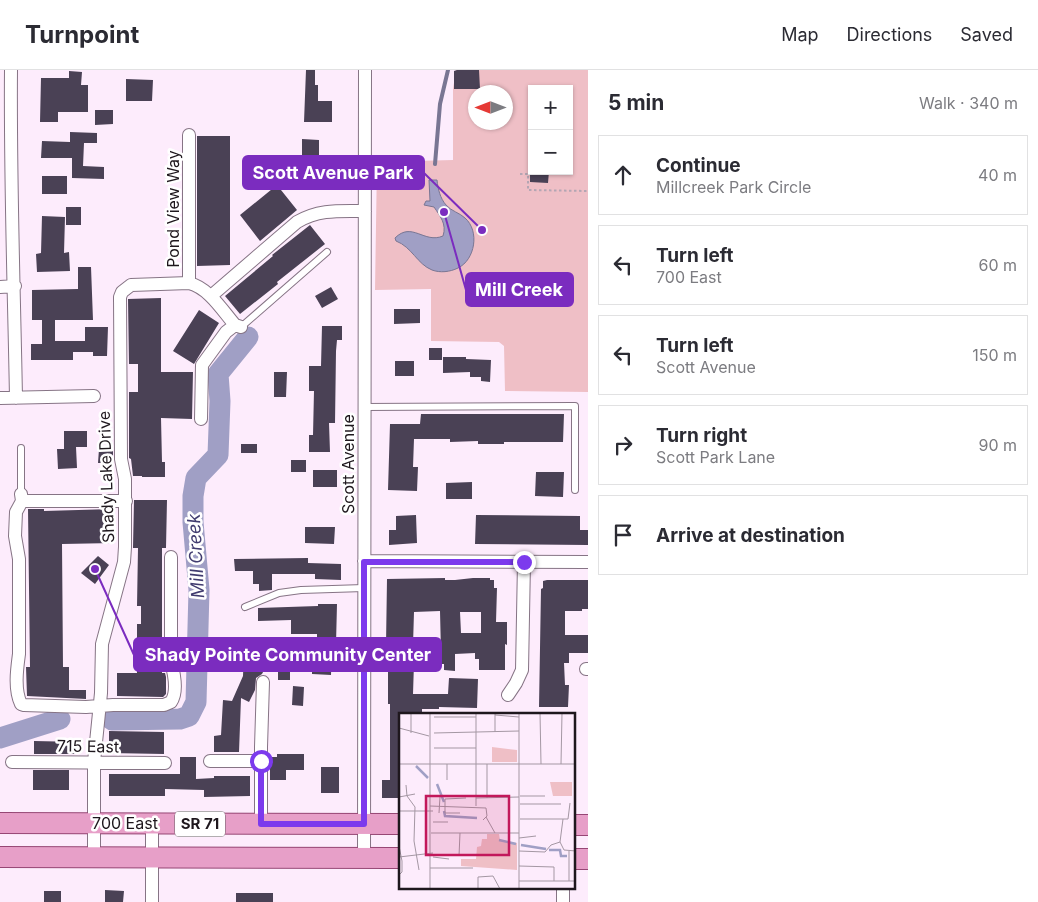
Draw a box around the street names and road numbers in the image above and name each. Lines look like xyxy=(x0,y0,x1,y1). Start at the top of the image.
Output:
street label: Pond View Way xyxy=(163,150,183,268)
street label: Shady Lake Drive xyxy=(94,411,118,543)
street label: Scott Avenue xyxy=(338,414,358,514)
street label: 715 East xyxy=(57,735,119,757)
road number: SR 71 xyxy=(175,812,225,836)
street label: 700 East xyxy=(92,813,158,833)

